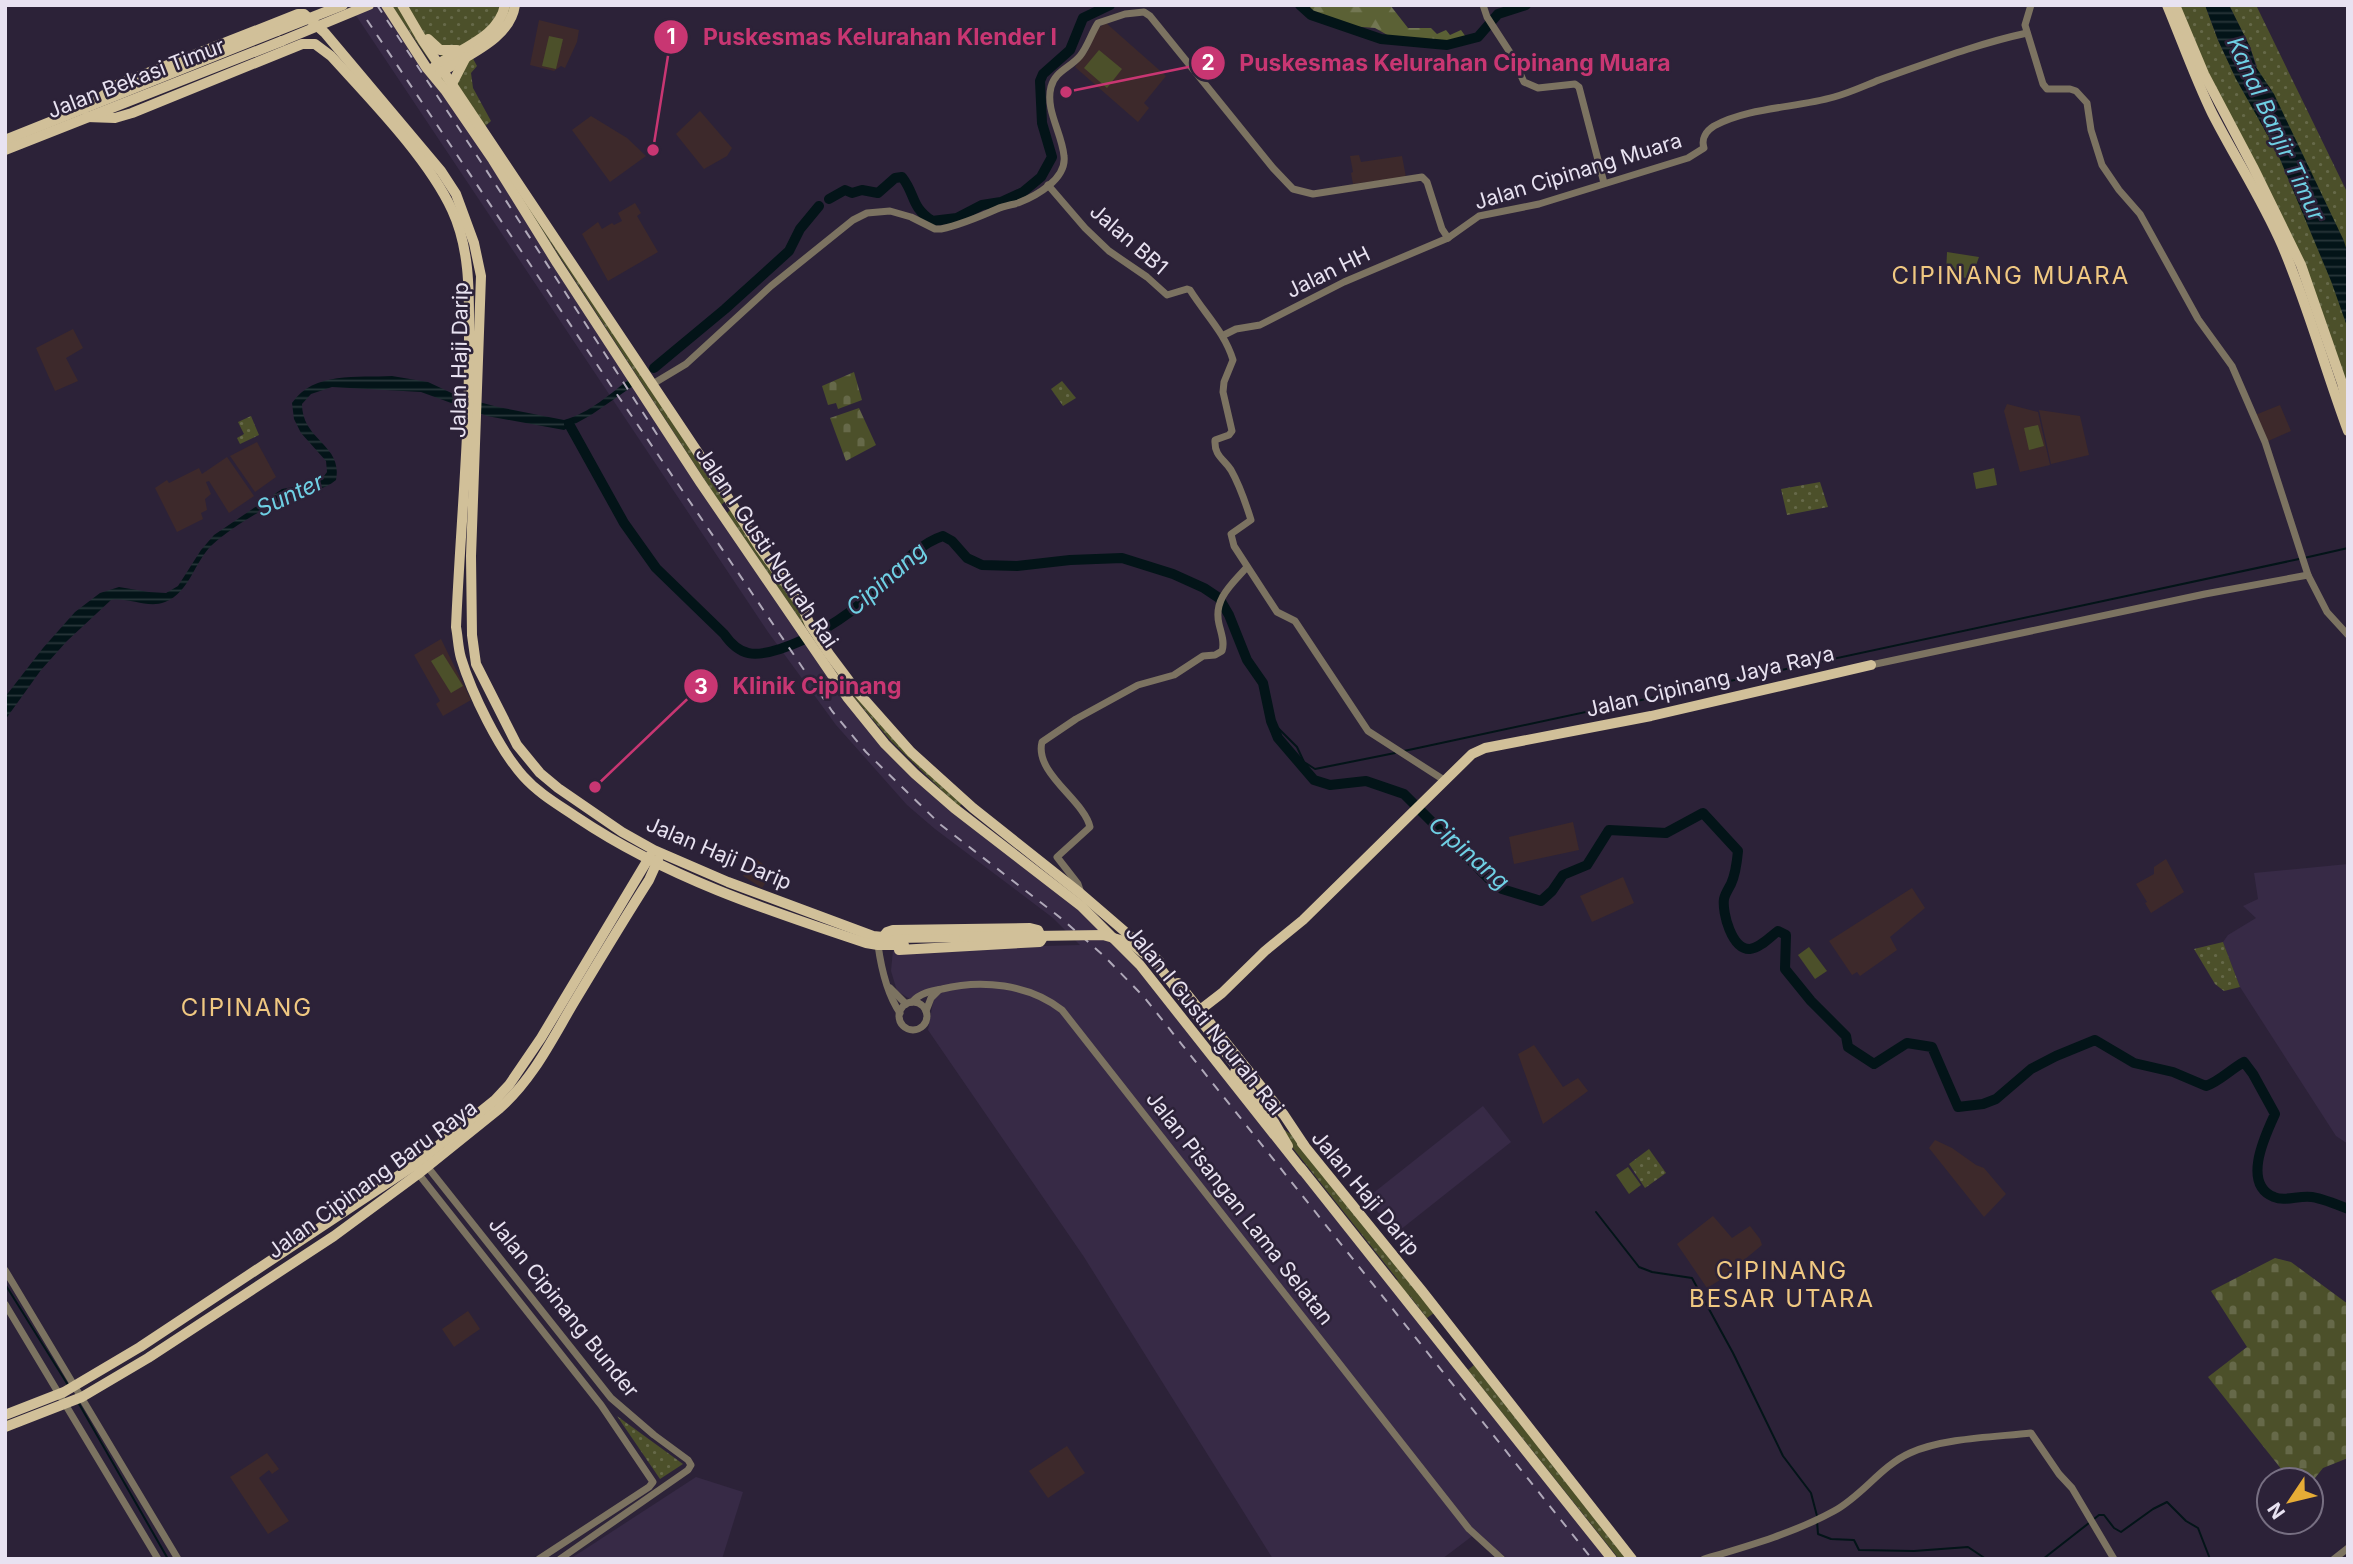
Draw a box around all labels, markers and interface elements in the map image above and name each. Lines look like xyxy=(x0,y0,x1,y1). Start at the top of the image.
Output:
callout: Puskesmas Kelurahan Klender I xyxy=(654,15,1071,59)
text: Puskesmas Kelurahan Klender I xyxy=(703,23,1057,51)
text: 1 xyxy=(666,24,676,49)
water label: Kanal Banjir Timur xyxy=(2221,32,2332,227)
street label: Jalan Bekasi Timur xyxy=(44,33,228,123)
callout: Puskesmas Kelurahan Cipinang Muara xyxy=(1191,41,1685,85)
text: Puskesmas Kelurahan Cipinang Muara xyxy=(1239,49,1671,77)
text: 2 xyxy=(1201,50,1215,75)
street label: Jalan Cipinang Muara xyxy=(1471,128,1685,214)
street label: Jalan BB1 xyxy=(1085,198,1173,280)
street label: Jalan HH xyxy=(1282,241,1374,303)
district label: CIPINANG MUARA xyxy=(1892,261,2130,290)
street label: Jalan Haji Darip xyxy=(445,282,473,438)
street label: Jalan I Gusti Ngurah Rai xyxy=(690,442,844,652)
water label: Sunter xyxy=(252,467,329,523)
water label: Cipinang xyxy=(840,536,932,622)
street label: Jalan Cipinang Jaya Raya xyxy=(1583,640,1837,722)
callout: Klinik Cipinang xyxy=(683,664,915,708)
text: Klinik Cipinang xyxy=(733,672,901,700)
text: 3 xyxy=(694,674,708,699)
water label: Cipinang xyxy=(1423,810,1515,896)
street label: Jalan Haji Darip xyxy=(643,811,795,895)
street label: Jalan I Gusti Ngurah Rai xyxy=(1121,920,1289,1120)
district label: CIPINANG xyxy=(181,993,313,1022)
street label: Jalan Pisangan Lama Selatan xyxy=(1141,1086,1339,1330)
street label: Jalan Cipinang Baru Raya xyxy=(262,1095,482,1263)
street label: Jalan Haji Darip xyxy=(1306,1125,1426,1261)
street label: Jalan Cipinang Bunder xyxy=(484,1212,644,1402)
district label: CIPINANG BESAR UTARA xyxy=(1689,1256,1875,1313)
north arrow xyxy=(2255,1466,2325,1536)
text: N xyxy=(2263,1498,2290,1523)

